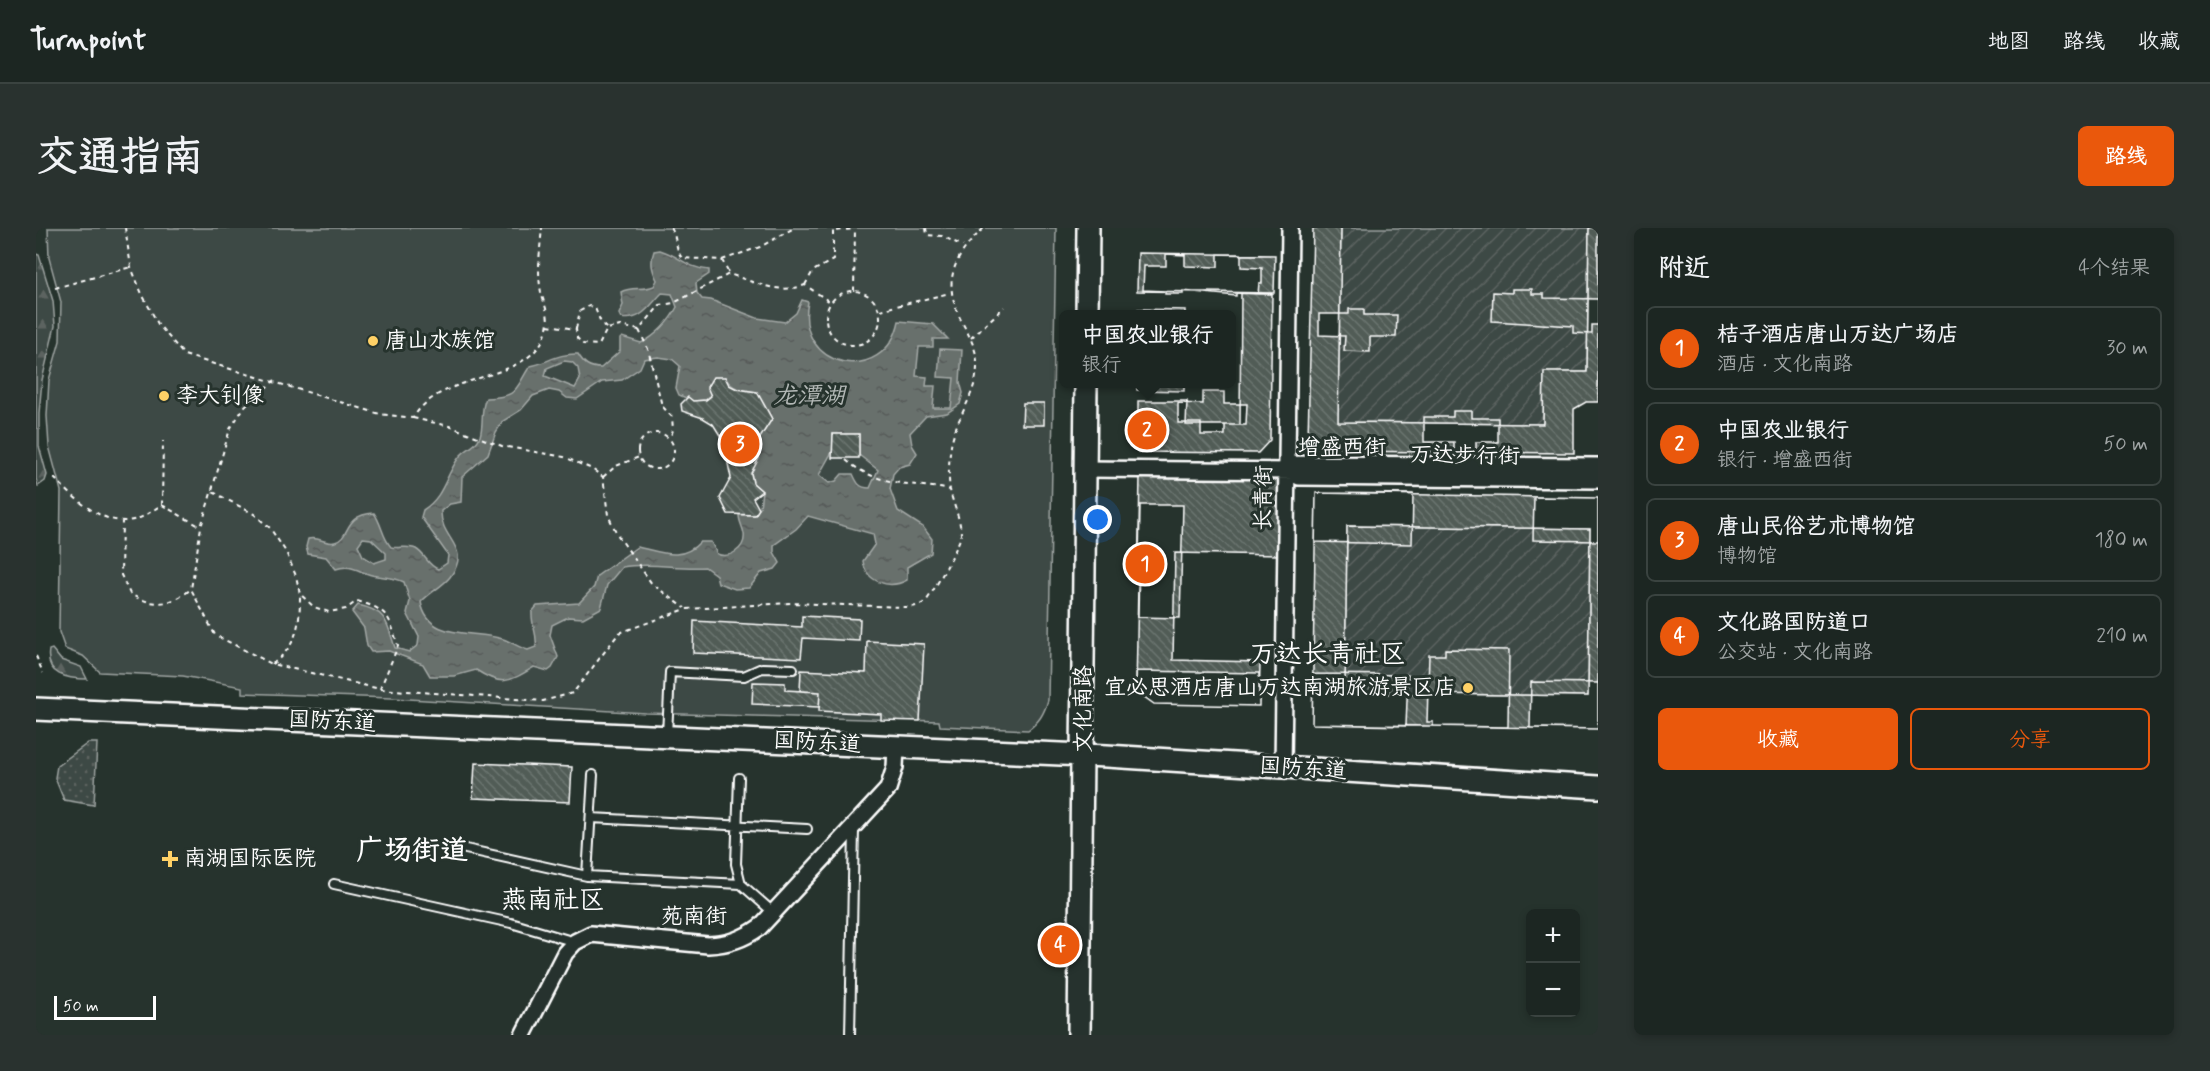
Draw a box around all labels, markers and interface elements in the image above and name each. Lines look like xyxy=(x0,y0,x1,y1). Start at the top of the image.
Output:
text: Turnpoint xyxy=(30,23,146,60)
text: 地图 xyxy=(1988,28,2030,56)
text: 路线 xyxy=(2063,28,2105,56)
text: 收藏 xyxy=(2138,28,2180,56)
button: 路线 xyxy=(2078,126,2174,186)
text: 交通指南 xyxy=(36,131,204,186)
text: 附近 xyxy=(1658,252,1710,286)
text: 4个结果 xyxy=(2078,255,2150,282)
popup xyxy=(1059,310,1236,388)
text: 桔子酒店唐山万达广场店 xyxy=(1717,321,1959,349)
text: 中国农业银行 xyxy=(1081,322,1214,350)
place label: 唐山水族馆 xyxy=(385,327,495,355)
marker: 唐山水族馆 xyxy=(366,334,380,348)
text: 1 xyxy=(1675,335,1684,362)
text: 30 m xyxy=(2106,335,2148,362)
text: 酒店 · 文化南路 xyxy=(1717,351,1852,378)
text: 银行 xyxy=(1081,352,1121,379)
water label: 龙潭湖 xyxy=(773,381,848,412)
place label: 李大钊像 xyxy=(176,382,264,410)
marker: 李大钊像 xyxy=(157,389,171,403)
pin: 2 xyxy=(1128,408,1166,452)
text: 中国农业银行 xyxy=(1717,417,1849,445)
pin: 3 xyxy=(720,422,760,466)
text: 2 xyxy=(1675,431,1684,458)
text: 50 m xyxy=(2103,431,2148,458)
street label: 增盛西街 xyxy=(1298,434,1386,462)
street label: 万达步行街 xyxy=(1410,441,1520,471)
text: 银行 · 增盛西街 xyxy=(1717,447,1852,474)
street label: 长青街 xyxy=(1249,465,1279,531)
your location xyxy=(1083,505,1112,534)
text: 唐山民俗艺术博物馆 xyxy=(1717,513,1915,541)
text: 3 xyxy=(1675,527,1684,554)
text: 180 m xyxy=(2095,527,2148,554)
pin: 1 xyxy=(1126,542,1164,586)
text: 博物馆 xyxy=(1717,543,1777,570)
text: 文化路国防道口 xyxy=(1717,609,1871,637)
text: 4 xyxy=(1674,623,1685,650)
text: 210 m xyxy=(2096,623,2148,650)
district label: 万达长青社区 xyxy=(1250,638,1406,672)
text: 公交站 · 文化南路 xyxy=(1717,639,1872,666)
street label: 文化南路 xyxy=(1070,665,1098,753)
place label: 宜必思酒店唐山万达南湖旅游景区店 xyxy=(1104,674,1456,702)
marker: 宜必思酒店唐山万达南湖旅游景区店 xyxy=(1461,681,1475,695)
street label: 国防东道 xyxy=(287,706,377,738)
button: 收藏 xyxy=(1658,708,1898,770)
button: 分享 xyxy=(1910,708,2150,770)
street label: 国防东道 xyxy=(772,727,862,759)
street label: 国防东道 xyxy=(1258,752,1348,786)
district label: 广场街道 xyxy=(356,833,468,870)
place label: 南湖国际医院 xyxy=(184,845,316,873)
marker: 南湖国际医院 xyxy=(161,850,179,868)
district label: 燕南社区 xyxy=(501,884,605,918)
street label: 苑南街 xyxy=(661,903,727,931)
map controls xyxy=(1526,909,1580,1017)
button: + xyxy=(1526,909,1580,963)
pin: 4 xyxy=(1040,922,1080,968)
button: − xyxy=(1526,963,1580,1017)
scale bar xyxy=(54,993,156,1020)
text: 50 m xyxy=(63,996,99,1017)

